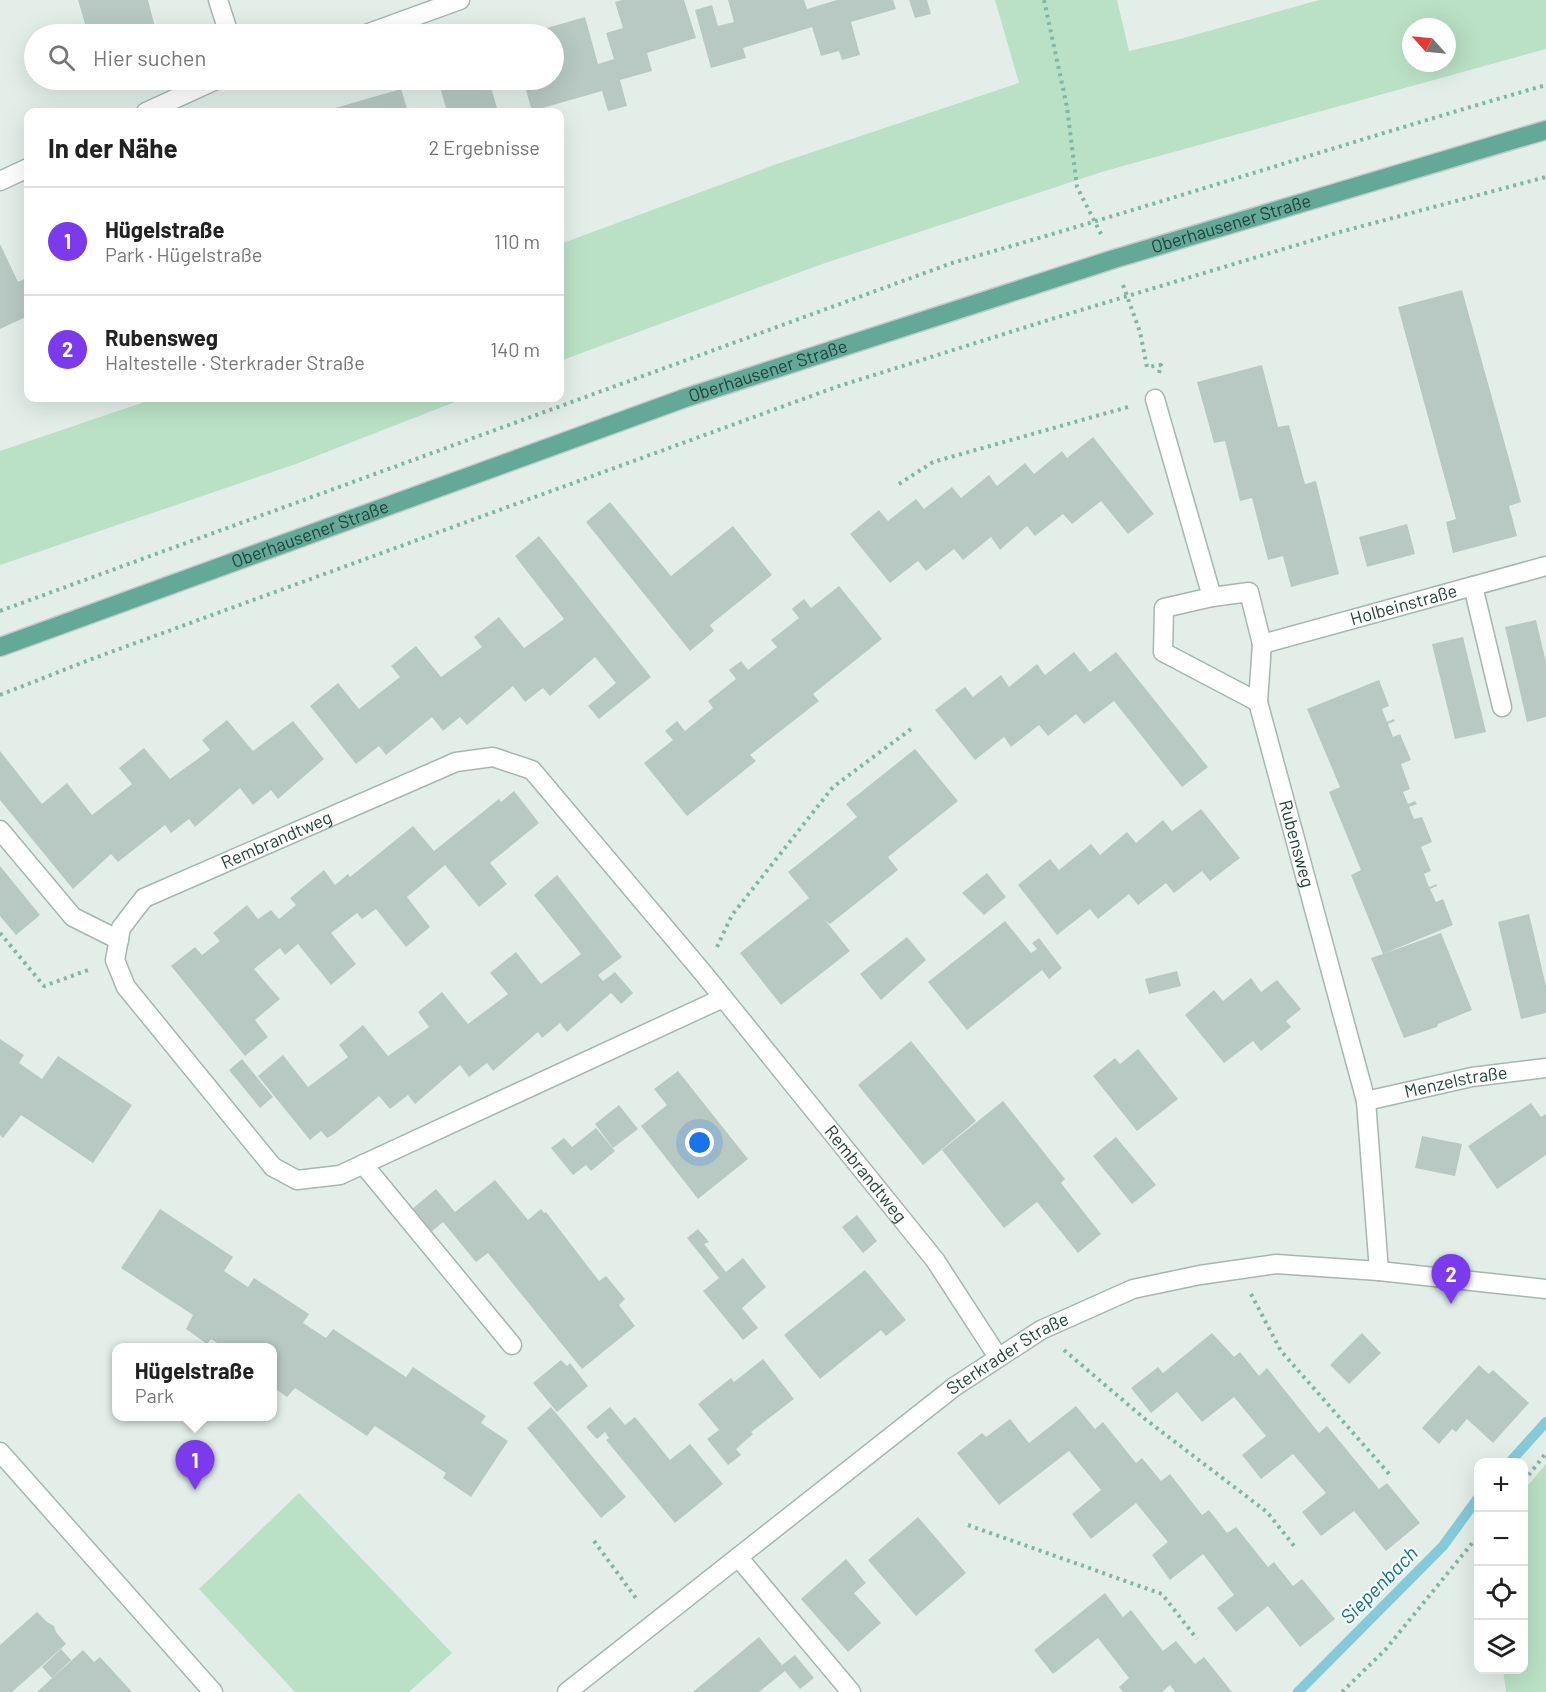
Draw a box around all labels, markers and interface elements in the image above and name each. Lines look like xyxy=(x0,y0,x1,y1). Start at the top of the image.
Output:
north arrow xyxy=(1402,18,1456,72)
search box xyxy=(24,24,564,90)
icon: search xyxy=(45,41,78,74)
text: Hier suchen xyxy=(93,44,206,70)
text: In der Nähe xyxy=(48,132,178,163)
text: 2 Ergebnisse xyxy=(428,135,540,159)
street label: Oberhausener Straße xyxy=(1148,189,1313,257)
text: Hügelstraße xyxy=(105,216,224,242)
text: 1 xyxy=(64,229,71,253)
text: 110 m xyxy=(494,229,540,253)
text: Park · Hügelstraße xyxy=(105,242,262,266)
text: Rubensweg xyxy=(105,324,218,350)
street label: Oberhausener Straße xyxy=(685,334,850,406)
text: 2 xyxy=(62,337,73,361)
text: 140 m xyxy=(490,337,540,361)
text: Haltestelle · Sterkrader Straße xyxy=(105,350,365,374)
street label: Oberhausener Straße xyxy=(228,495,391,572)
street label: Holbeinstraße xyxy=(1348,579,1459,629)
street label: Rubensweg xyxy=(1275,797,1320,890)
street label: Rembrandtweg xyxy=(217,805,335,873)
street label: Menzelstraße xyxy=(1402,1061,1509,1102)
street label: Rembrandtweg xyxy=(820,1120,912,1226)
your location xyxy=(685,1128,714,1157)
pin: 2 xyxy=(1432,1254,1470,1304)
street label: Sterkrader Straße xyxy=(941,1307,1072,1399)
popup xyxy=(112,1343,277,1421)
text: Hügelstraße xyxy=(135,1357,254,1383)
text: Park xyxy=(135,1383,174,1407)
pin: 1 xyxy=(176,1440,214,1490)
map controls xyxy=(1474,1458,1528,1674)
button: + xyxy=(1474,1458,1528,1512)
button: − xyxy=(1474,1512,1528,1566)
water label: Siepenbach xyxy=(1335,1541,1422,1628)
button: locate xyxy=(1474,1566,1528,1620)
button: layers xyxy=(1474,1620,1528,1674)

